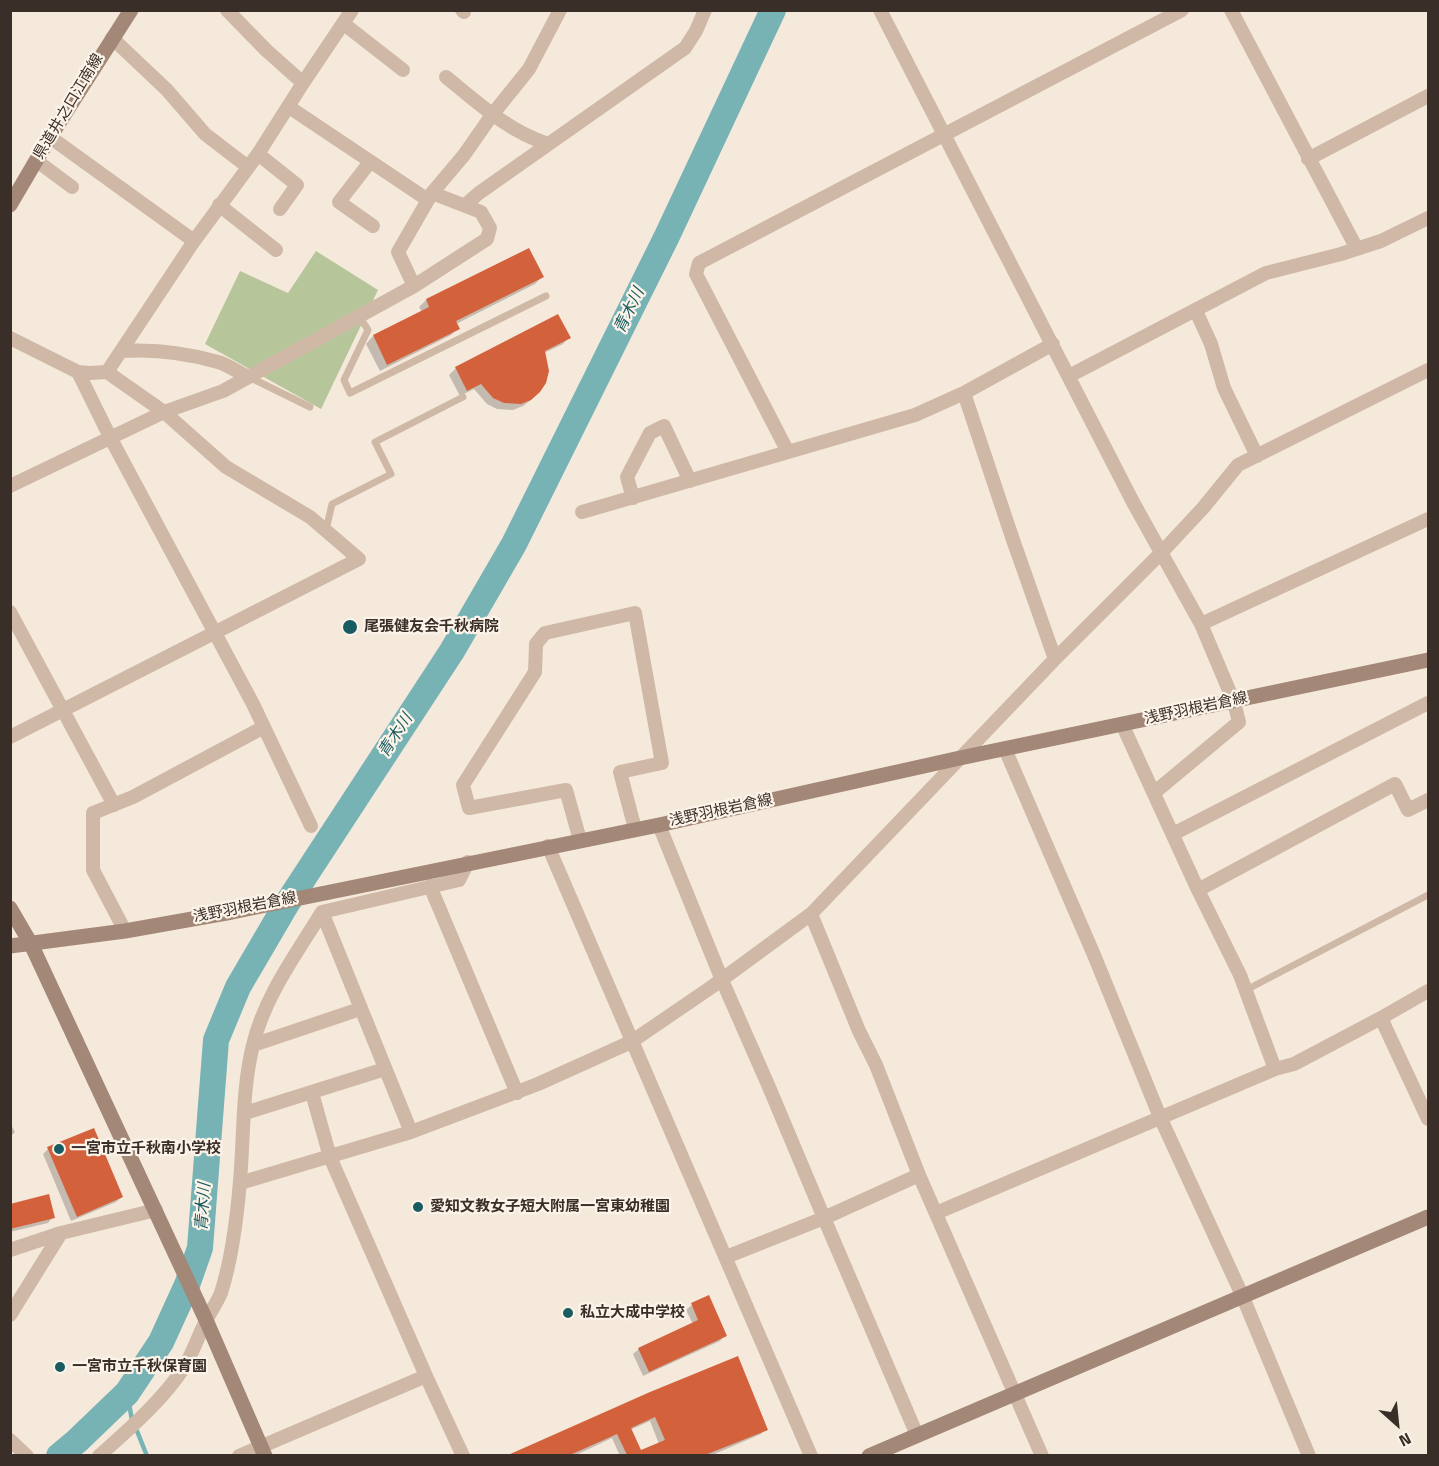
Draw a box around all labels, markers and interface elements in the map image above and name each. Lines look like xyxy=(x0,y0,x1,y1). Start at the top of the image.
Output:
street label: 県道井之口江南線 xyxy=(30,51,108,163)
water label: 青木川 xyxy=(611,285,649,337)
marker: 尾張健友会千秋病院 xyxy=(341,618,359,636)
place label: 尾張健友会千秋病院 xyxy=(364,618,499,636)
street label: 浅野羽根岩倉線 xyxy=(1143,689,1249,729)
water label: 青木川 xyxy=(375,711,417,761)
street label: 浅野羽根岩倉線 xyxy=(668,791,774,831)
street label: 浅野羽根岩倉線 xyxy=(192,889,298,927)
place label: 一宮市立千秋南小学校 xyxy=(71,1140,221,1158)
marker: 一宮市立千秋南小学校 xyxy=(52,1142,66,1156)
water label: 青木川 xyxy=(193,1182,215,1232)
place label: 愛知文教女子短大附属一宮東幼稚園 xyxy=(430,1198,670,1216)
marker: 愛知文教女子短大附属一宮東幼稚園 xyxy=(411,1200,425,1214)
place label: 私立大成中学校 xyxy=(580,1304,685,1322)
marker: 私立大成中学校 xyxy=(561,1306,575,1320)
place label: 一宮市立千秋保育園 xyxy=(72,1358,207,1376)
marker: 一宮市立千秋保育園 xyxy=(53,1360,67,1374)
north arrow xyxy=(1367,1394,1427,1454)
text: N xyxy=(1395,1427,1416,1453)

